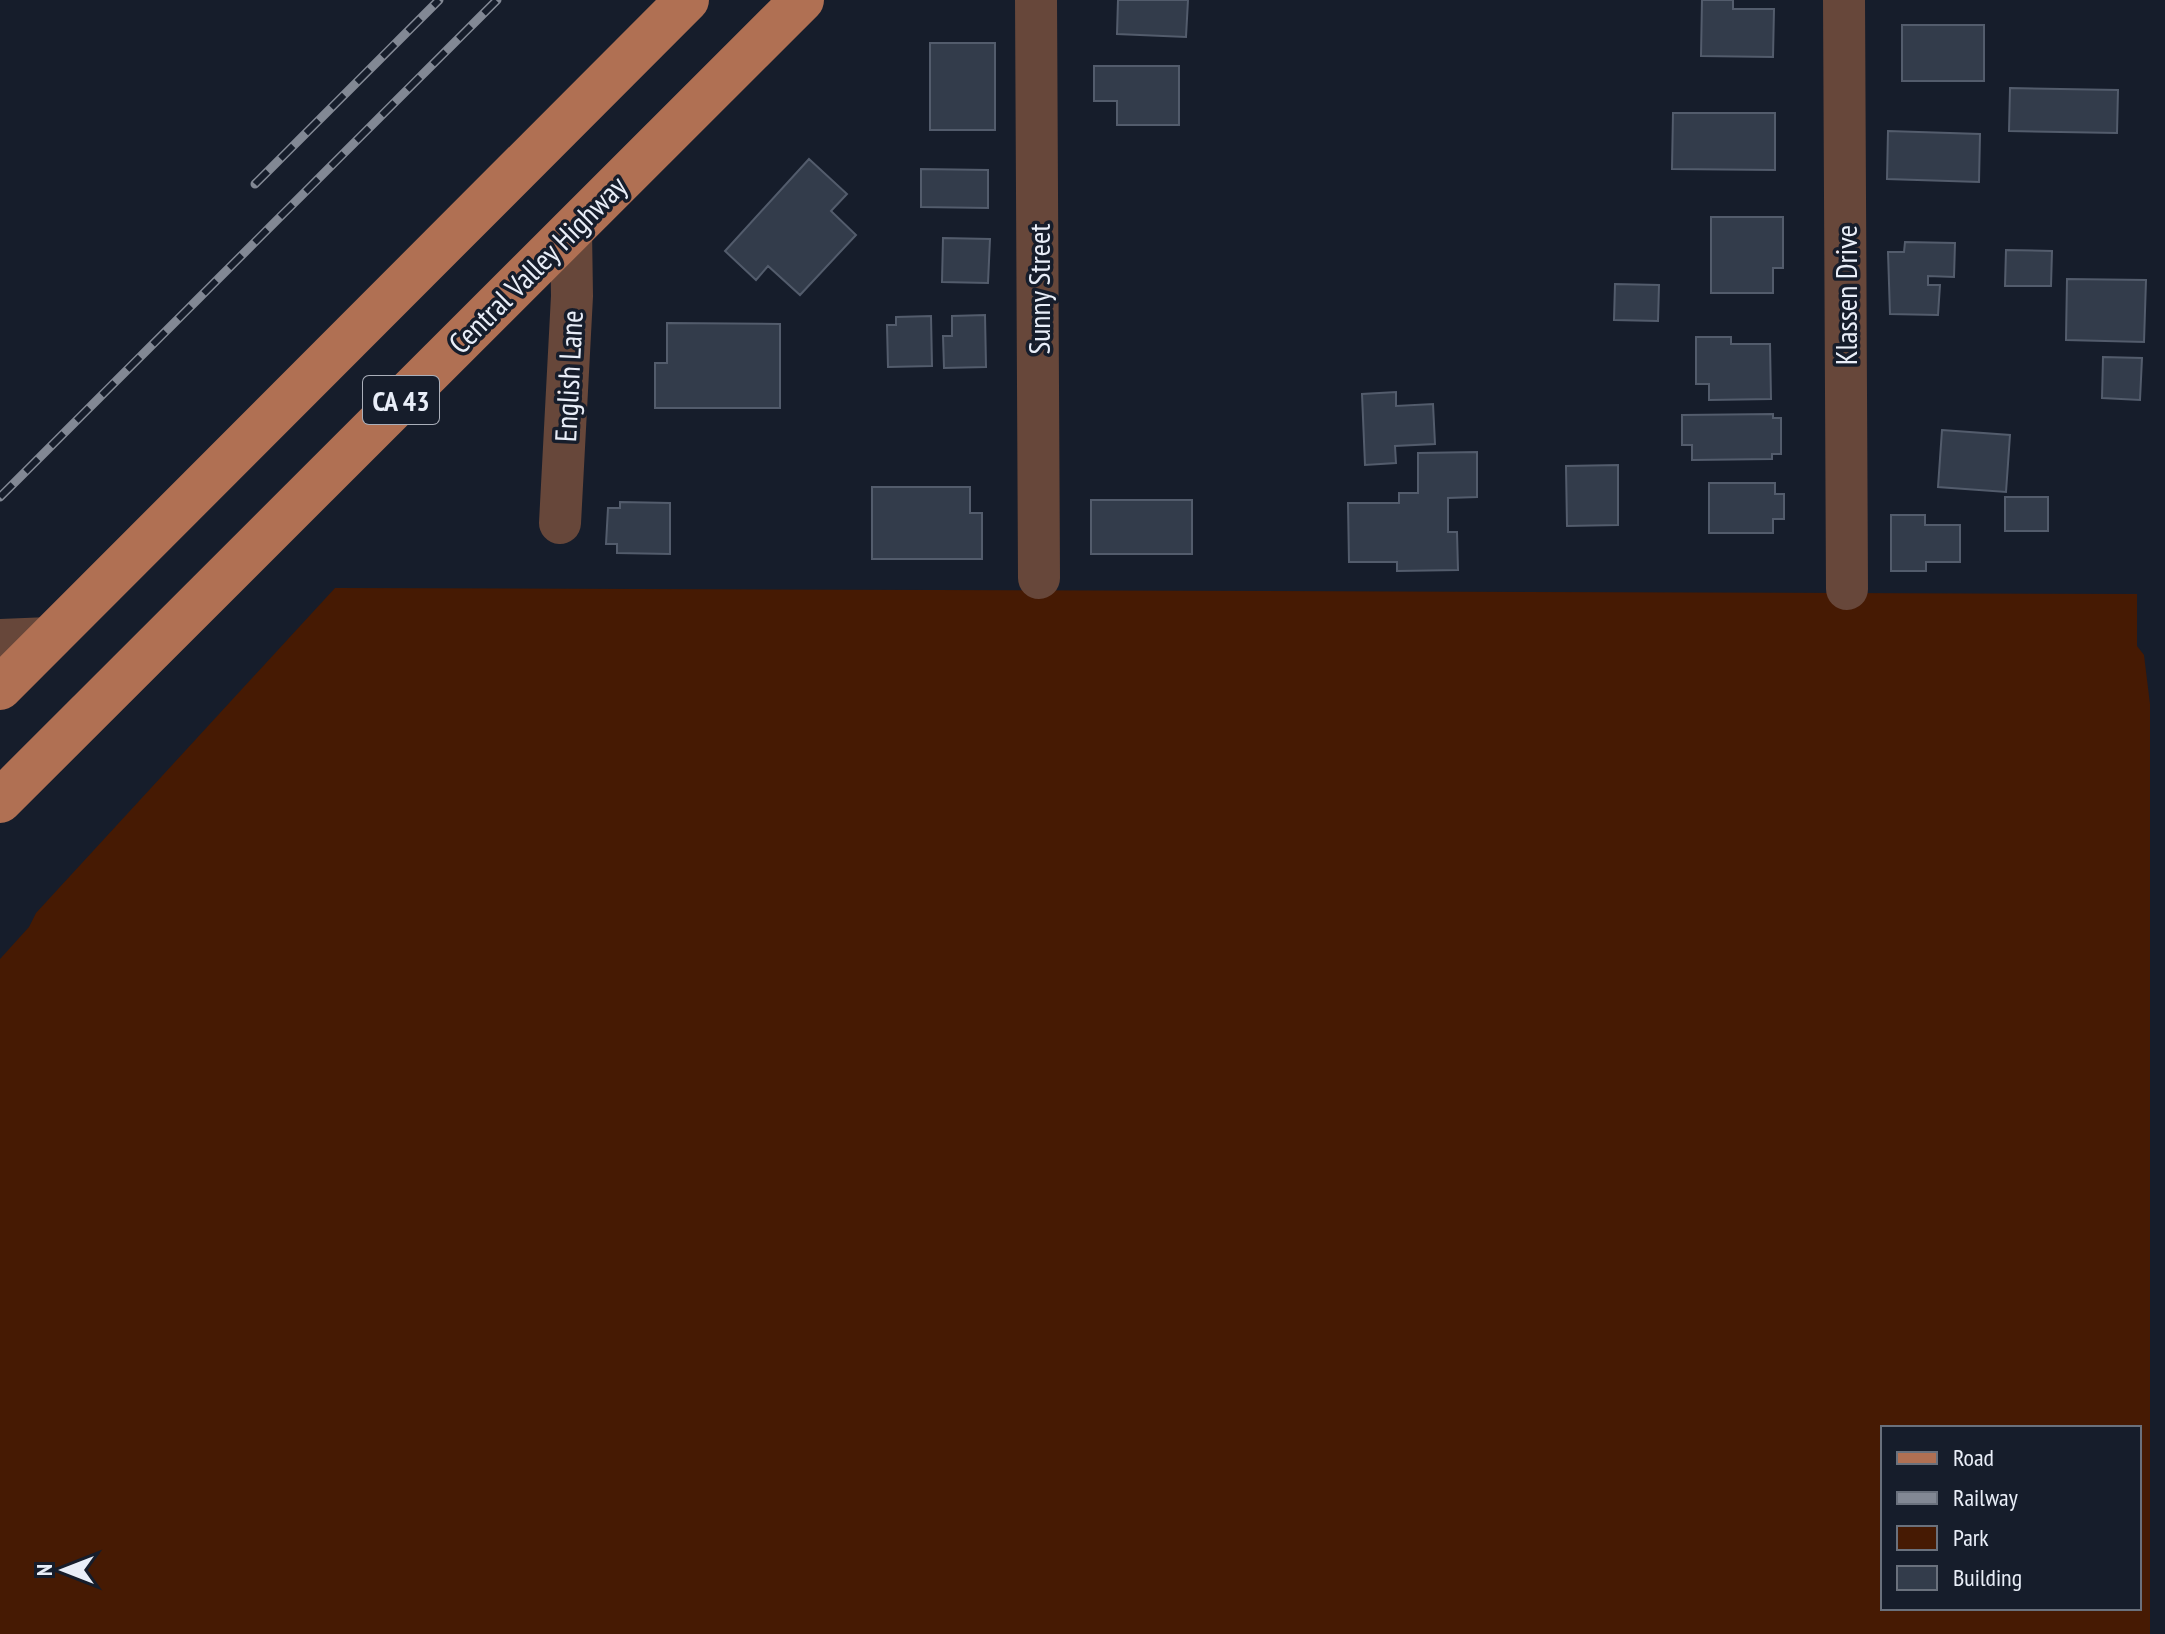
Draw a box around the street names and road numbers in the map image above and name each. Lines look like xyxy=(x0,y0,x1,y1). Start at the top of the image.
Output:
street label: Central Valley Highway xyxy=(440,166,635,361)
street label: Sunny Street xyxy=(1019,223,1058,355)
street label: Klassen Drive xyxy=(1826,225,1865,365)
street label: English Lane xyxy=(545,309,591,443)
road number: CA 43 xyxy=(363,376,439,424)

